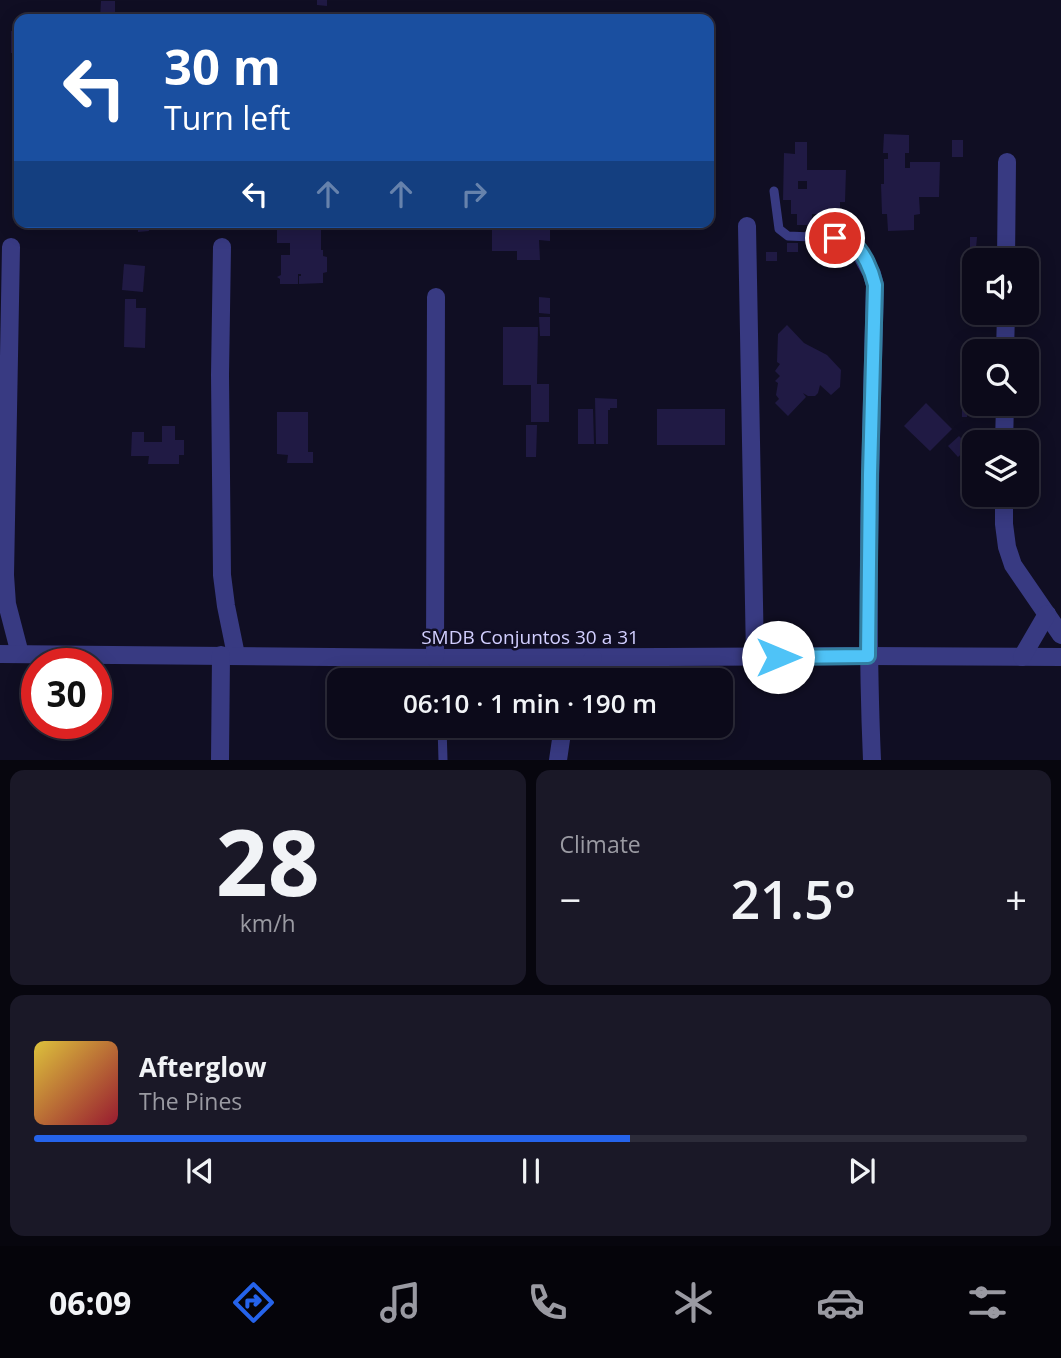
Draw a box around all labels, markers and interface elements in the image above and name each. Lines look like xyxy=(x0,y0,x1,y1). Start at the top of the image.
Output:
text: 30 m xyxy=(164,33,281,99)
icon: left xyxy=(49,42,140,133)
text: Turn left xyxy=(164,96,290,139)
icon: left xyxy=(236,175,274,213)
icon: ahead xyxy=(309,175,347,213)
icon: ahead xyxy=(382,175,420,213)
icon: right xyxy=(455,175,493,213)
pin xyxy=(805,208,865,268)
icon: arrive xyxy=(816,219,854,257)
map controls xyxy=(962,248,1039,507)
button: sound xyxy=(962,248,1039,325)
button: search xyxy=(962,339,1039,416)
button: layers xyxy=(962,430,1039,507)
position arrow xyxy=(741,620,815,694)
street label: SMDB Conjuntos 30 a 31 xyxy=(421,624,639,650)
speed limit sign: 30 xyxy=(21,648,112,739)
text: 06:10 · 1 min · 190 m xyxy=(403,685,657,721)
text: 28 xyxy=(216,799,320,923)
text: Climate xyxy=(560,828,641,860)
text: 21.5° xyxy=(730,863,856,934)
text: − xyxy=(560,873,581,925)
text: + xyxy=(1005,873,1027,925)
text: km/h xyxy=(240,907,296,939)
text: Afterglow xyxy=(139,1049,266,1085)
text: The Pines xyxy=(139,1085,242,1117)
icon: previous xyxy=(181,1152,219,1190)
icon: pause xyxy=(512,1152,550,1190)
icon: next xyxy=(843,1152,881,1190)
icon: directions xyxy=(229,1278,278,1327)
icon: music xyxy=(376,1278,425,1327)
icon: phone xyxy=(523,1278,572,1327)
icon: climate xyxy=(669,1278,718,1327)
icon: car xyxy=(816,1278,865,1327)
icon: filters xyxy=(963,1278,1012,1327)
text: 06:09 xyxy=(49,1281,131,1324)

